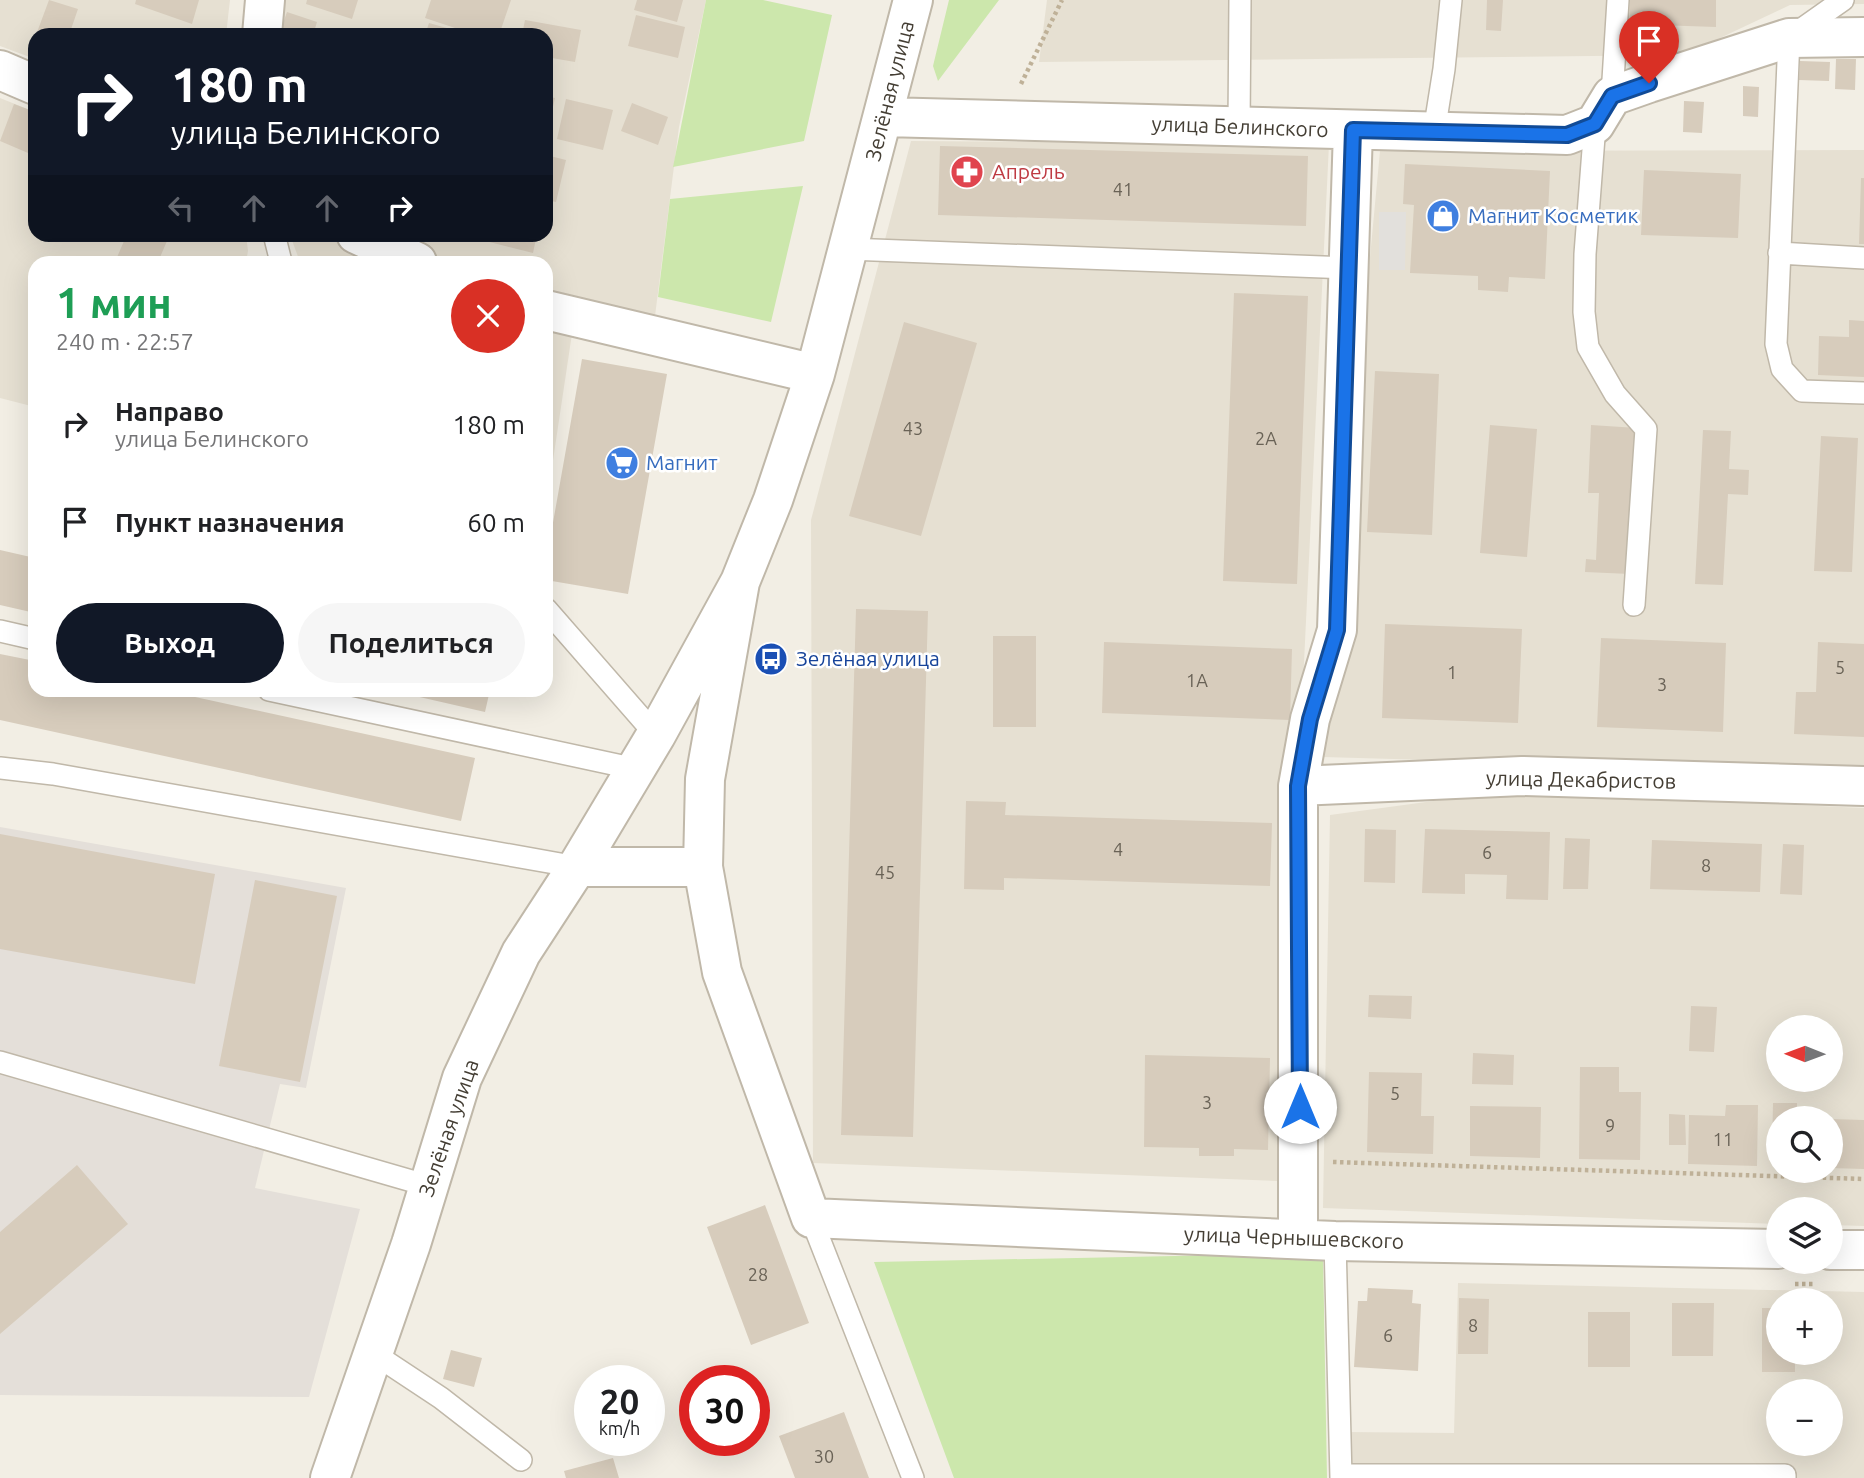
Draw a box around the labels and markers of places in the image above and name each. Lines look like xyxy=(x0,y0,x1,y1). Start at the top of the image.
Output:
pin xyxy=(1619,11,1679,83)
pharmacy icon: Апрель xyxy=(948,153,986,191)
place label: Апрель xyxy=(992,159,1065,183)
shop icon: Магнит Косметик xyxy=(1424,197,1462,235)
place label: Магнит Косметик xyxy=(1468,203,1639,227)
supermarket icon: Магнит xyxy=(603,444,641,482)
place label: Магнит xyxy=(646,450,718,474)
bus stop icon: Зелёная улица xyxy=(752,640,790,678)
place label: Зелёная улица xyxy=(796,646,940,670)

